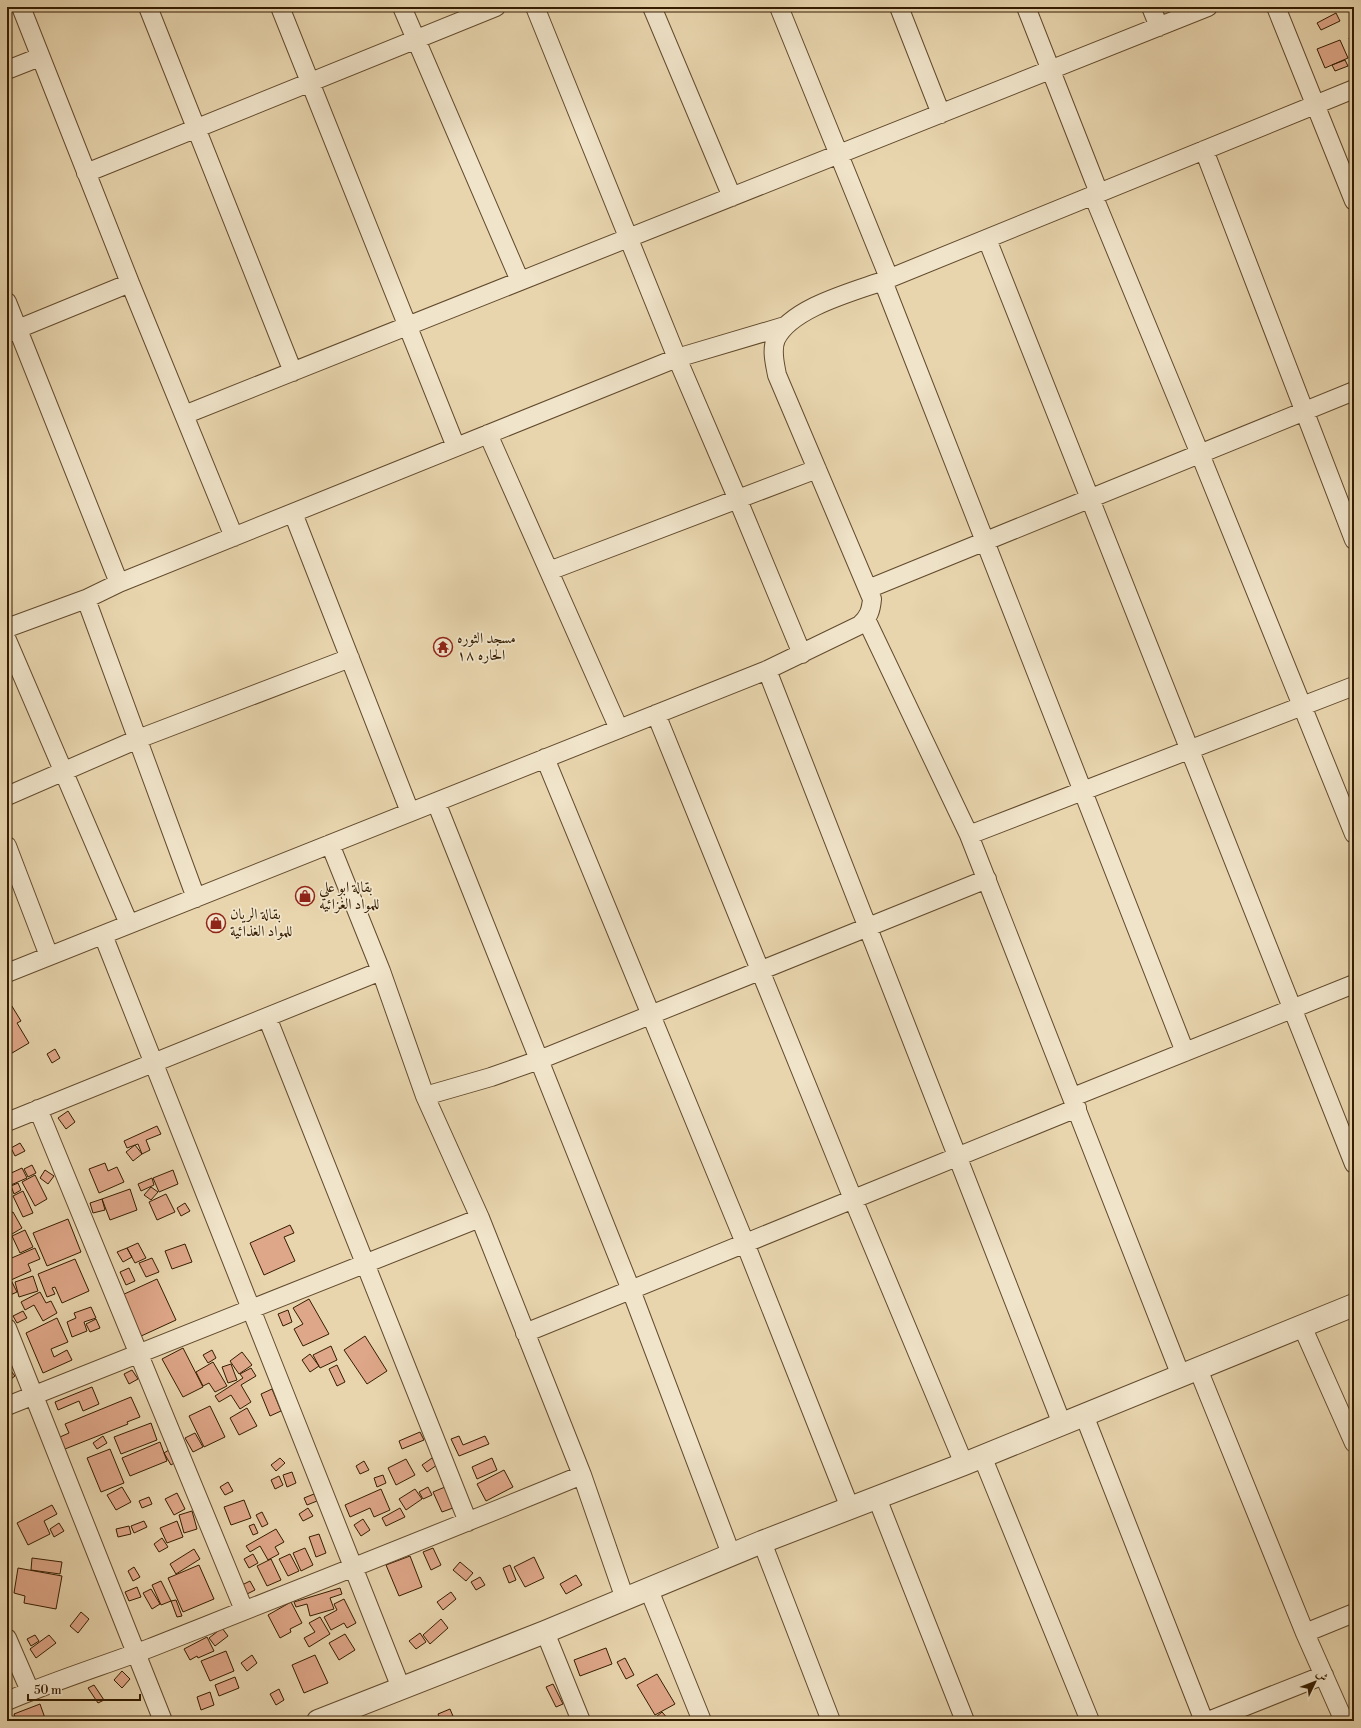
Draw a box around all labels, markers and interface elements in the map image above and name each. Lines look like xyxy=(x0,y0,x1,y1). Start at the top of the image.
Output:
place label: مسجد الثوره الحاره ١٨ xyxy=(457,629,516,665)
temple icon: مسجد الثوره الحاره ١٨ xyxy=(432,636,454,658)
place label: بقالة ابو علي للمواد الغزائيه xyxy=(319,878,379,914)
shop icon: بقالة ابو علي للمواد الغزائيه xyxy=(294,885,316,907)
place label: بقالة الريان للمواد الغذائية xyxy=(230,905,292,941)
shop icon: بقالة الريان للمواد الغذائية xyxy=(205,912,227,934)
north arrow xyxy=(1295,1662,1335,1702)
text: ش xyxy=(1313,1667,1330,1685)
scale bar xyxy=(28,1676,140,1702)
text: 50 m xyxy=(34,1683,62,1698)

